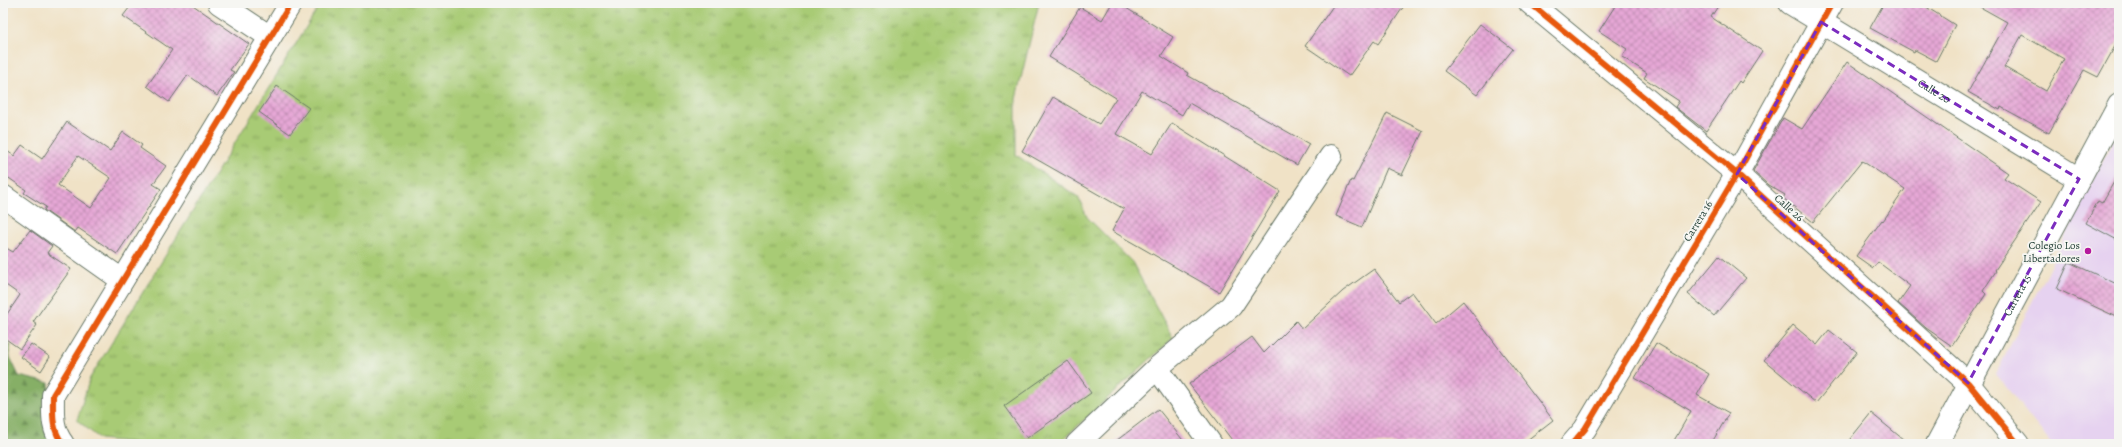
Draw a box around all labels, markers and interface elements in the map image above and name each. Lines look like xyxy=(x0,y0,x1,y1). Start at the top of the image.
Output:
street label: Calle 20 xyxy=(1915,75,1954,107)
street label: Calle 26 xyxy=(1771,191,1807,225)
street label: Carrera 16 xyxy=(1680,198,1716,244)
place label: Colegio Los Libertadores xyxy=(2023,238,2080,266)
marker: Colegio Los Libertadores xyxy=(2083,246,2093,256)
street label: Carrera 15 xyxy=(2000,271,2034,319)

